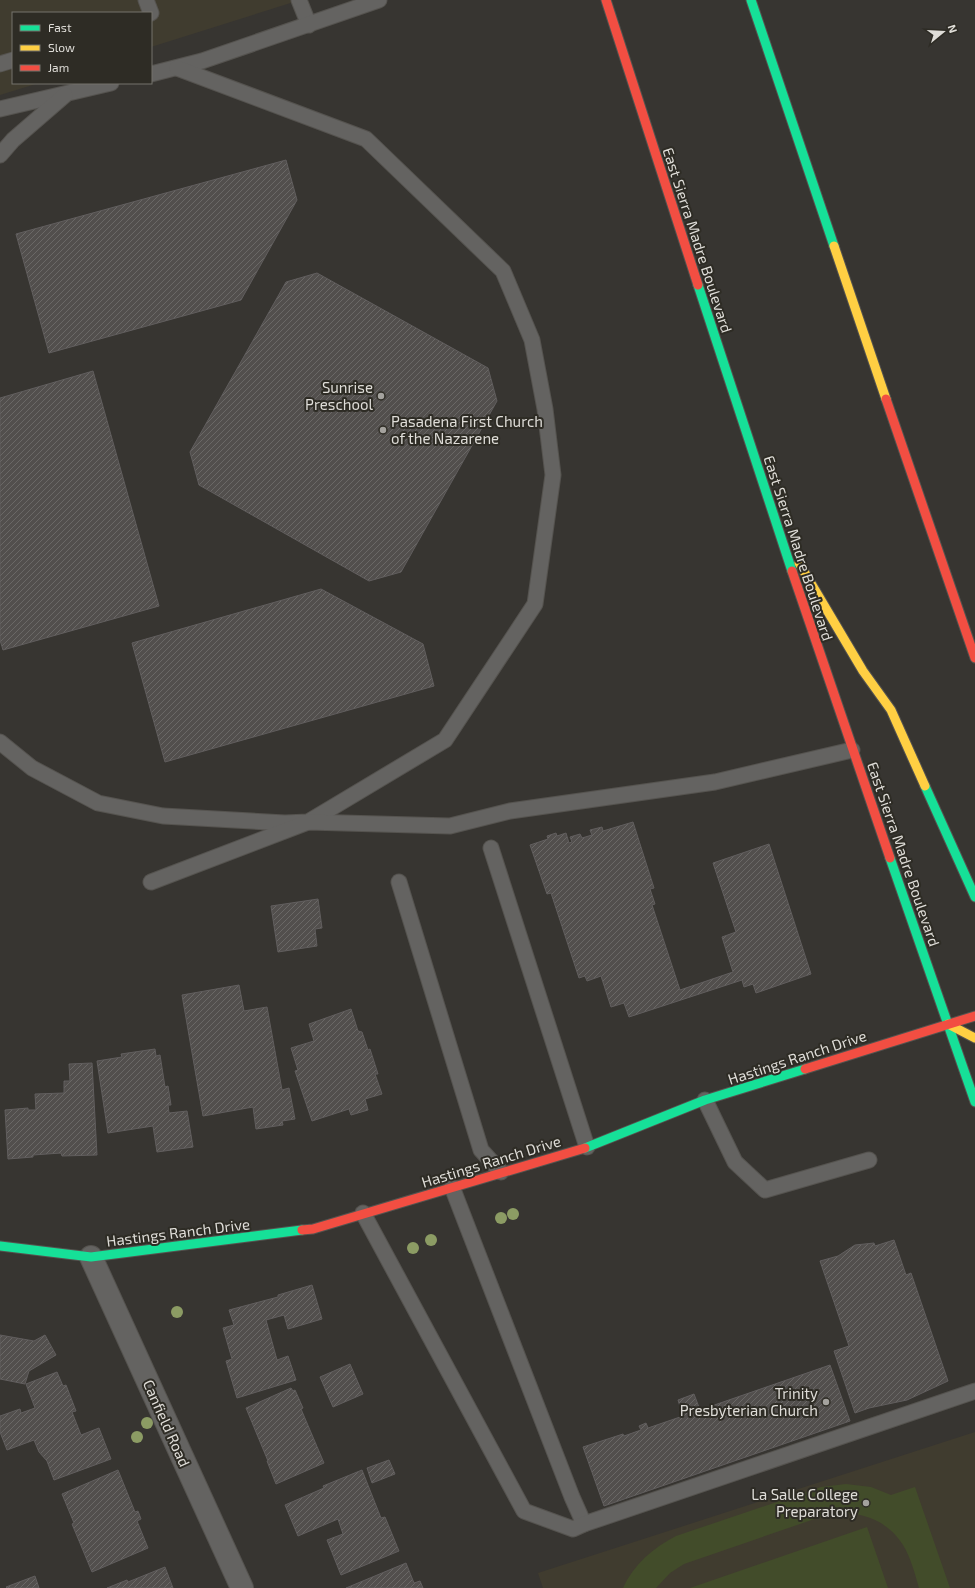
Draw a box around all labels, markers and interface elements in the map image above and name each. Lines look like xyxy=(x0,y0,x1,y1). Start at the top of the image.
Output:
legend xyxy=(12,12,152,84)
north arrow xyxy=(923,12,963,52)
text: Fast xyxy=(48,20,72,34)
text: N xyxy=(946,23,960,35)
text: Slow xyxy=(48,40,75,54)
text: Jam xyxy=(48,60,69,74)
street label: East Sierra Madre Boulevard xyxy=(660,145,736,335)
place label: Sunrise Preschool xyxy=(305,378,374,413)
marker: Sunrise Preschool xyxy=(376,391,386,401)
place label: Pasadena First Church of the Nazarene xyxy=(391,412,543,447)
marker: Pasadena First Church of the Nazarene xyxy=(378,425,388,435)
street label: East Sierra Madre Boulevard xyxy=(761,453,837,643)
street label: East Sierra Madre Boulevard xyxy=(864,759,944,949)
street label: Hastings Ranch Drive xyxy=(725,1026,869,1088)
street label: Hastings Ranch Drive xyxy=(419,1131,563,1191)
street label: Hastings Ranch Drive xyxy=(105,1214,251,1250)
street label: Canfield Road xyxy=(140,1377,194,1469)
place label: Trinity Presbyterian Church xyxy=(680,1384,818,1419)
marker: Trinity Presbyterian Church xyxy=(821,1397,831,1407)
place label: La Salle College Preparatory xyxy=(751,1485,858,1520)
marker: La Salle College Preparatory xyxy=(861,1498,871,1508)

